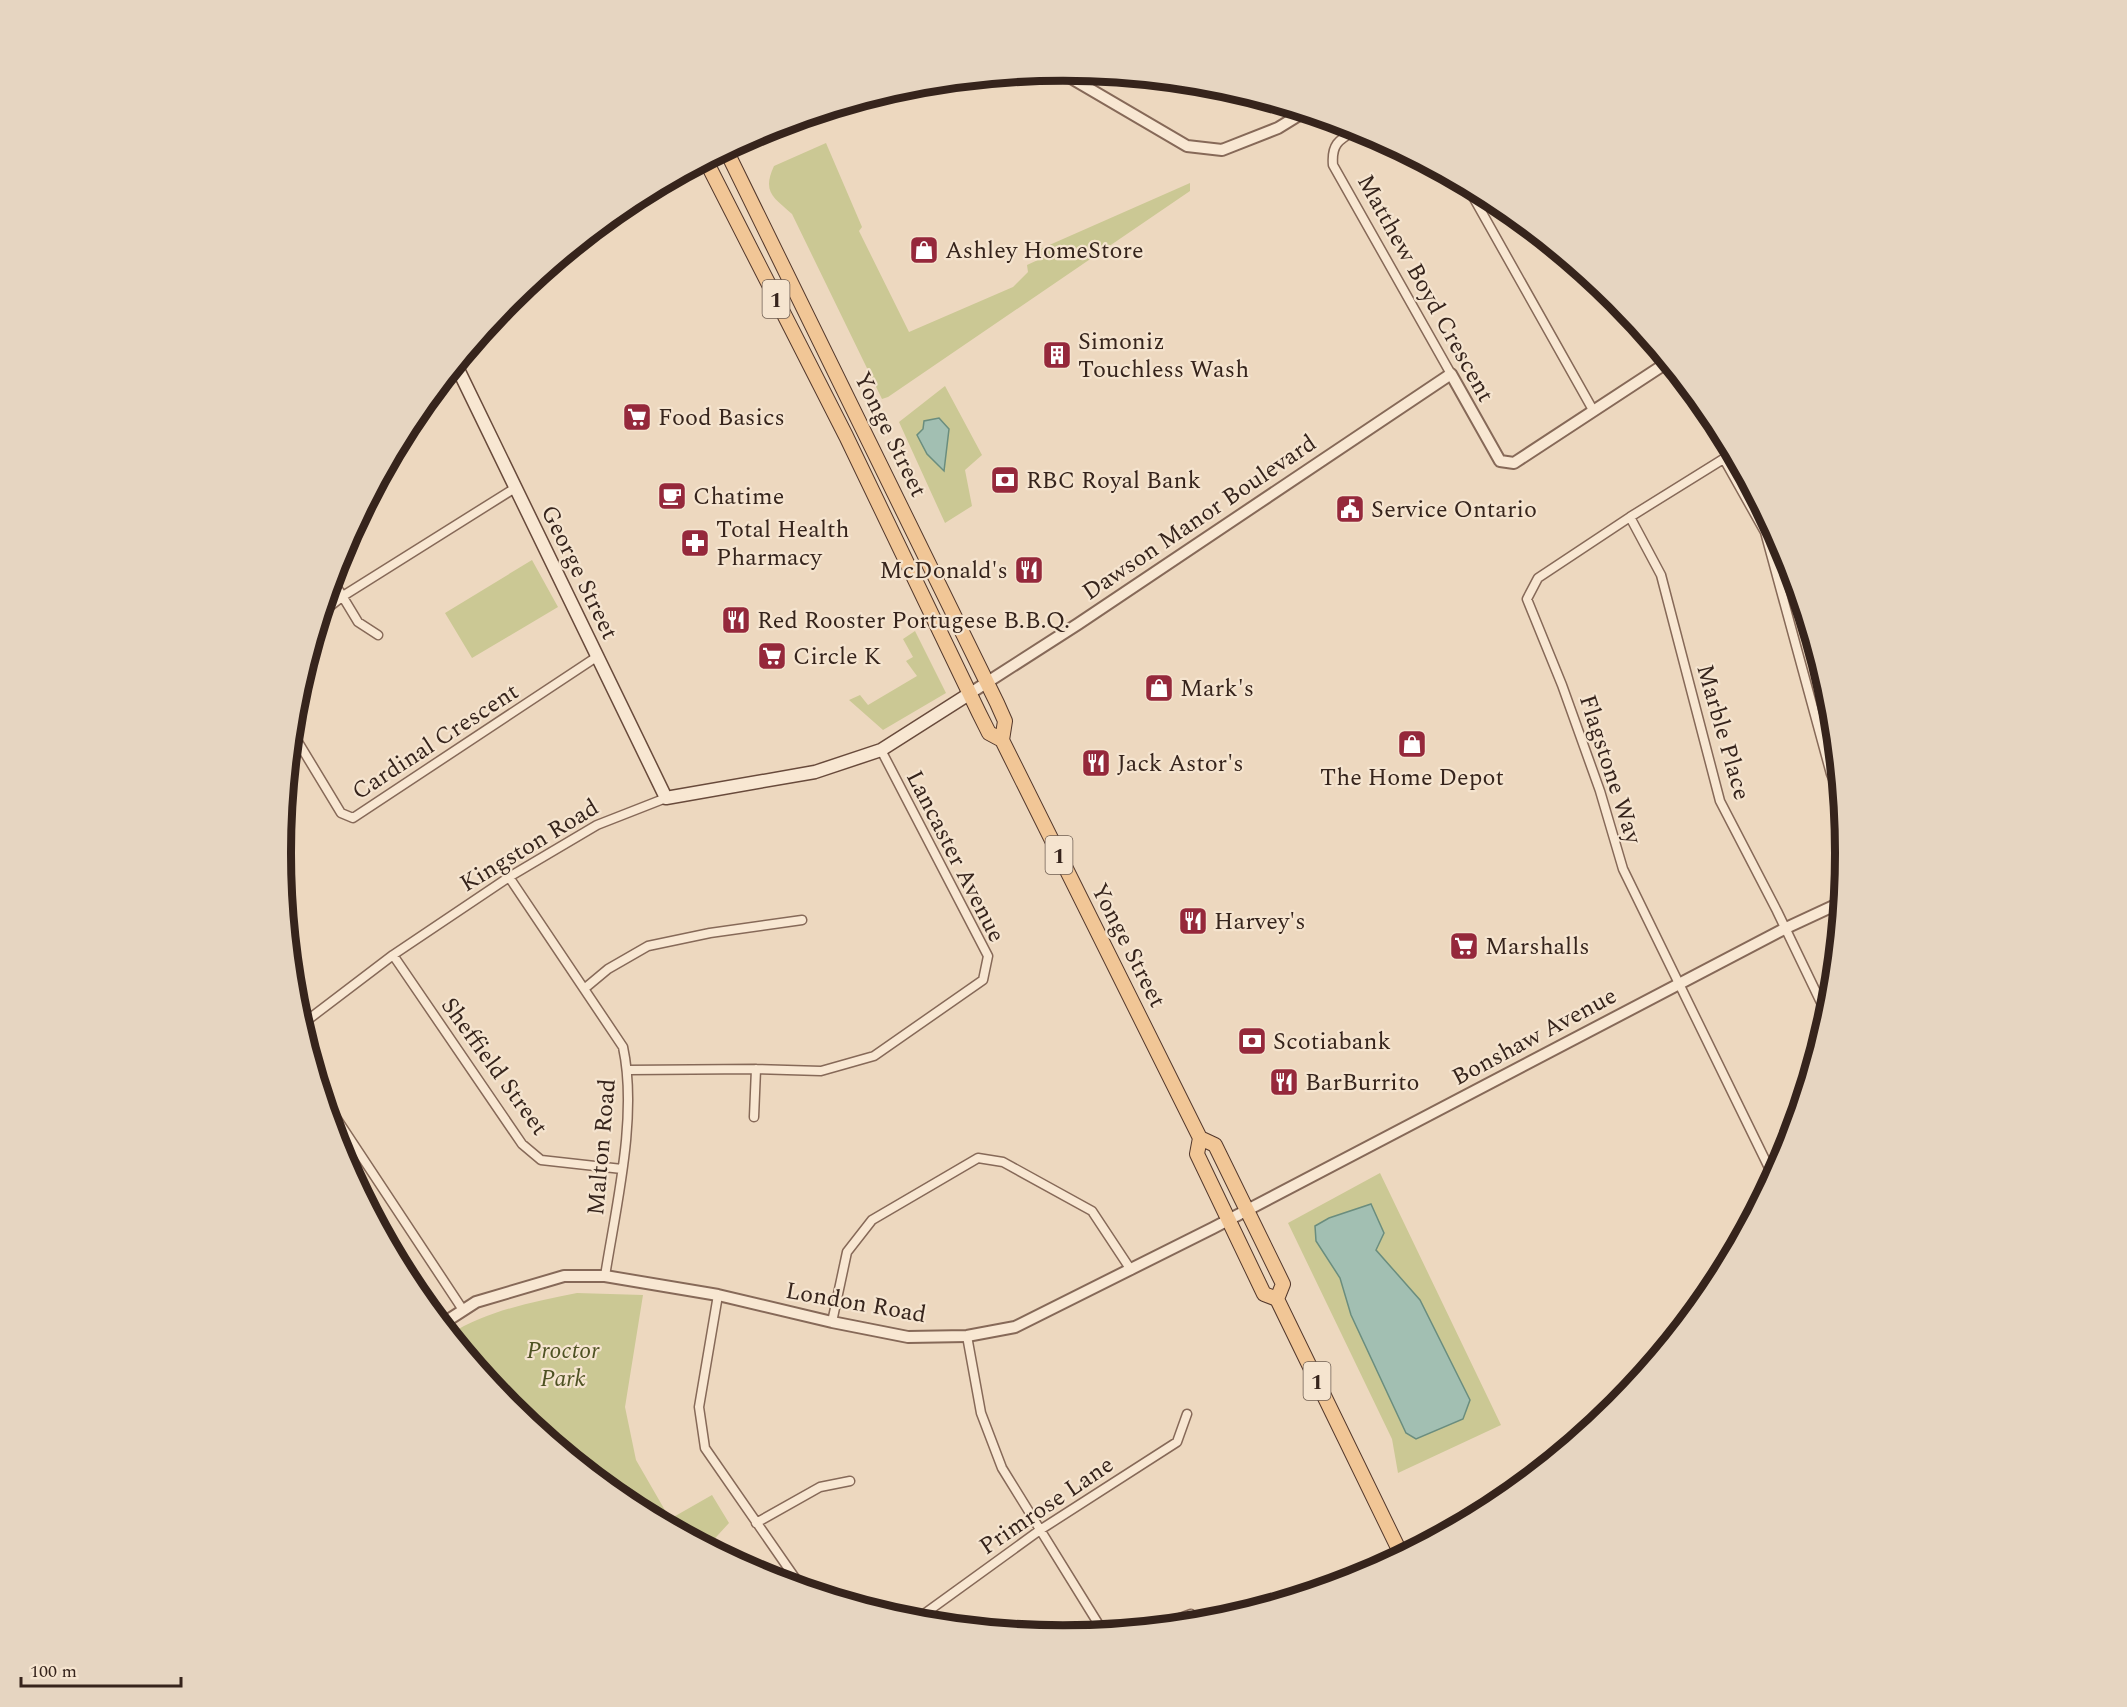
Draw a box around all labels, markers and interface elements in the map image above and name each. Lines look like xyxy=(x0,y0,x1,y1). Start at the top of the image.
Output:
street label: Matthew Boyd Crescent xyxy=(1347,168,1503,409)
place label: Ashley HomeStore xyxy=(945,233,1144,269)
shop icon: Ashley HomeStore xyxy=(908,234,940,266)
road number: 1 xyxy=(762,280,790,318)
place label: Simoniz Touchless Wash xyxy=(1078,324,1249,388)
building icon: Simoniz Touchless Wash xyxy=(1041,339,1073,371)
street label: Yonge Street xyxy=(844,366,936,503)
place label: Food Basics xyxy=(658,400,785,436)
supermarket icon: Food Basics xyxy=(621,401,653,433)
street label: Dawson Manor Boulevard xyxy=(1075,426,1324,610)
place label: RBC Royal Bank xyxy=(1026,463,1201,499)
bank icon: RBC Royal Bank xyxy=(989,464,1021,496)
place label: Chatime xyxy=(693,479,784,515)
cafe icon: Chatime xyxy=(656,480,688,512)
place label: Service Ontario xyxy=(1371,492,1537,528)
public building icon: Service Ontario xyxy=(1334,493,1366,525)
street label: George Street xyxy=(531,499,627,646)
place label: Total Health Pharmacy xyxy=(716,512,849,576)
pharmacy icon: Total Health Pharmacy xyxy=(679,527,711,559)
place label: McDonald's xyxy=(880,553,1008,589)
restaurant icon: McDonald's xyxy=(1013,554,1045,586)
place label: Red Rooster Portugese B.B.Q. xyxy=(757,603,1070,639)
restaurant icon: Red Rooster Portugese B.B.Q. xyxy=(720,604,752,636)
place label: Circle K xyxy=(793,639,881,675)
supermarket icon: Circle K xyxy=(756,640,788,672)
street label: Marble Place xyxy=(1686,660,1760,804)
place label: Mark's xyxy=(1180,671,1254,707)
shop icon: Mark's xyxy=(1143,672,1175,704)
street label: Cardinal Crescent xyxy=(345,674,526,809)
street label: Flagstone Way xyxy=(1569,690,1652,850)
shop icon: The Home Depot xyxy=(1396,728,1428,760)
place label: Jack Astor's xyxy=(1117,746,1244,782)
restaurant icon: Jack Astor's xyxy=(1080,747,1112,779)
place label: The Home Depot xyxy=(1320,760,1504,796)
street label: Lancaster Avenue xyxy=(896,764,1014,949)
street label: Kingston Road xyxy=(453,790,606,902)
road number: 1 xyxy=(1046,836,1072,874)
street label: Yonge Street xyxy=(1081,877,1175,1014)
place label: Harvey's xyxy=(1214,904,1306,940)
restaurant icon: Harvey's xyxy=(1177,905,1209,937)
place label: Marshalls xyxy=(1485,929,1590,965)
supermarket icon: Marshalls xyxy=(1448,930,1480,962)
street label: Bonshaw Avenue xyxy=(1446,978,1623,1096)
street label: Sheffield Street xyxy=(432,990,557,1143)
place label: Scotiabank xyxy=(1273,1024,1391,1060)
bank icon: Scotiabank xyxy=(1236,1025,1268,1057)
place label: BarBurrito xyxy=(1305,1065,1419,1101)
restaurant icon: BarBurrito xyxy=(1268,1066,1300,1098)
street label: Malton Road xyxy=(578,1077,626,1217)
street label: London Road xyxy=(783,1273,929,1333)
park label: Proctor Park xyxy=(527,1333,600,1397)
road number: 1 xyxy=(1304,1362,1330,1400)
street label: Primrose Lane xyxy=(972,1447,1121,1564)
scale bar xyxy=(21,1650,182,1688)
text: 100 m xyxy=(30,1658,77,1685)

